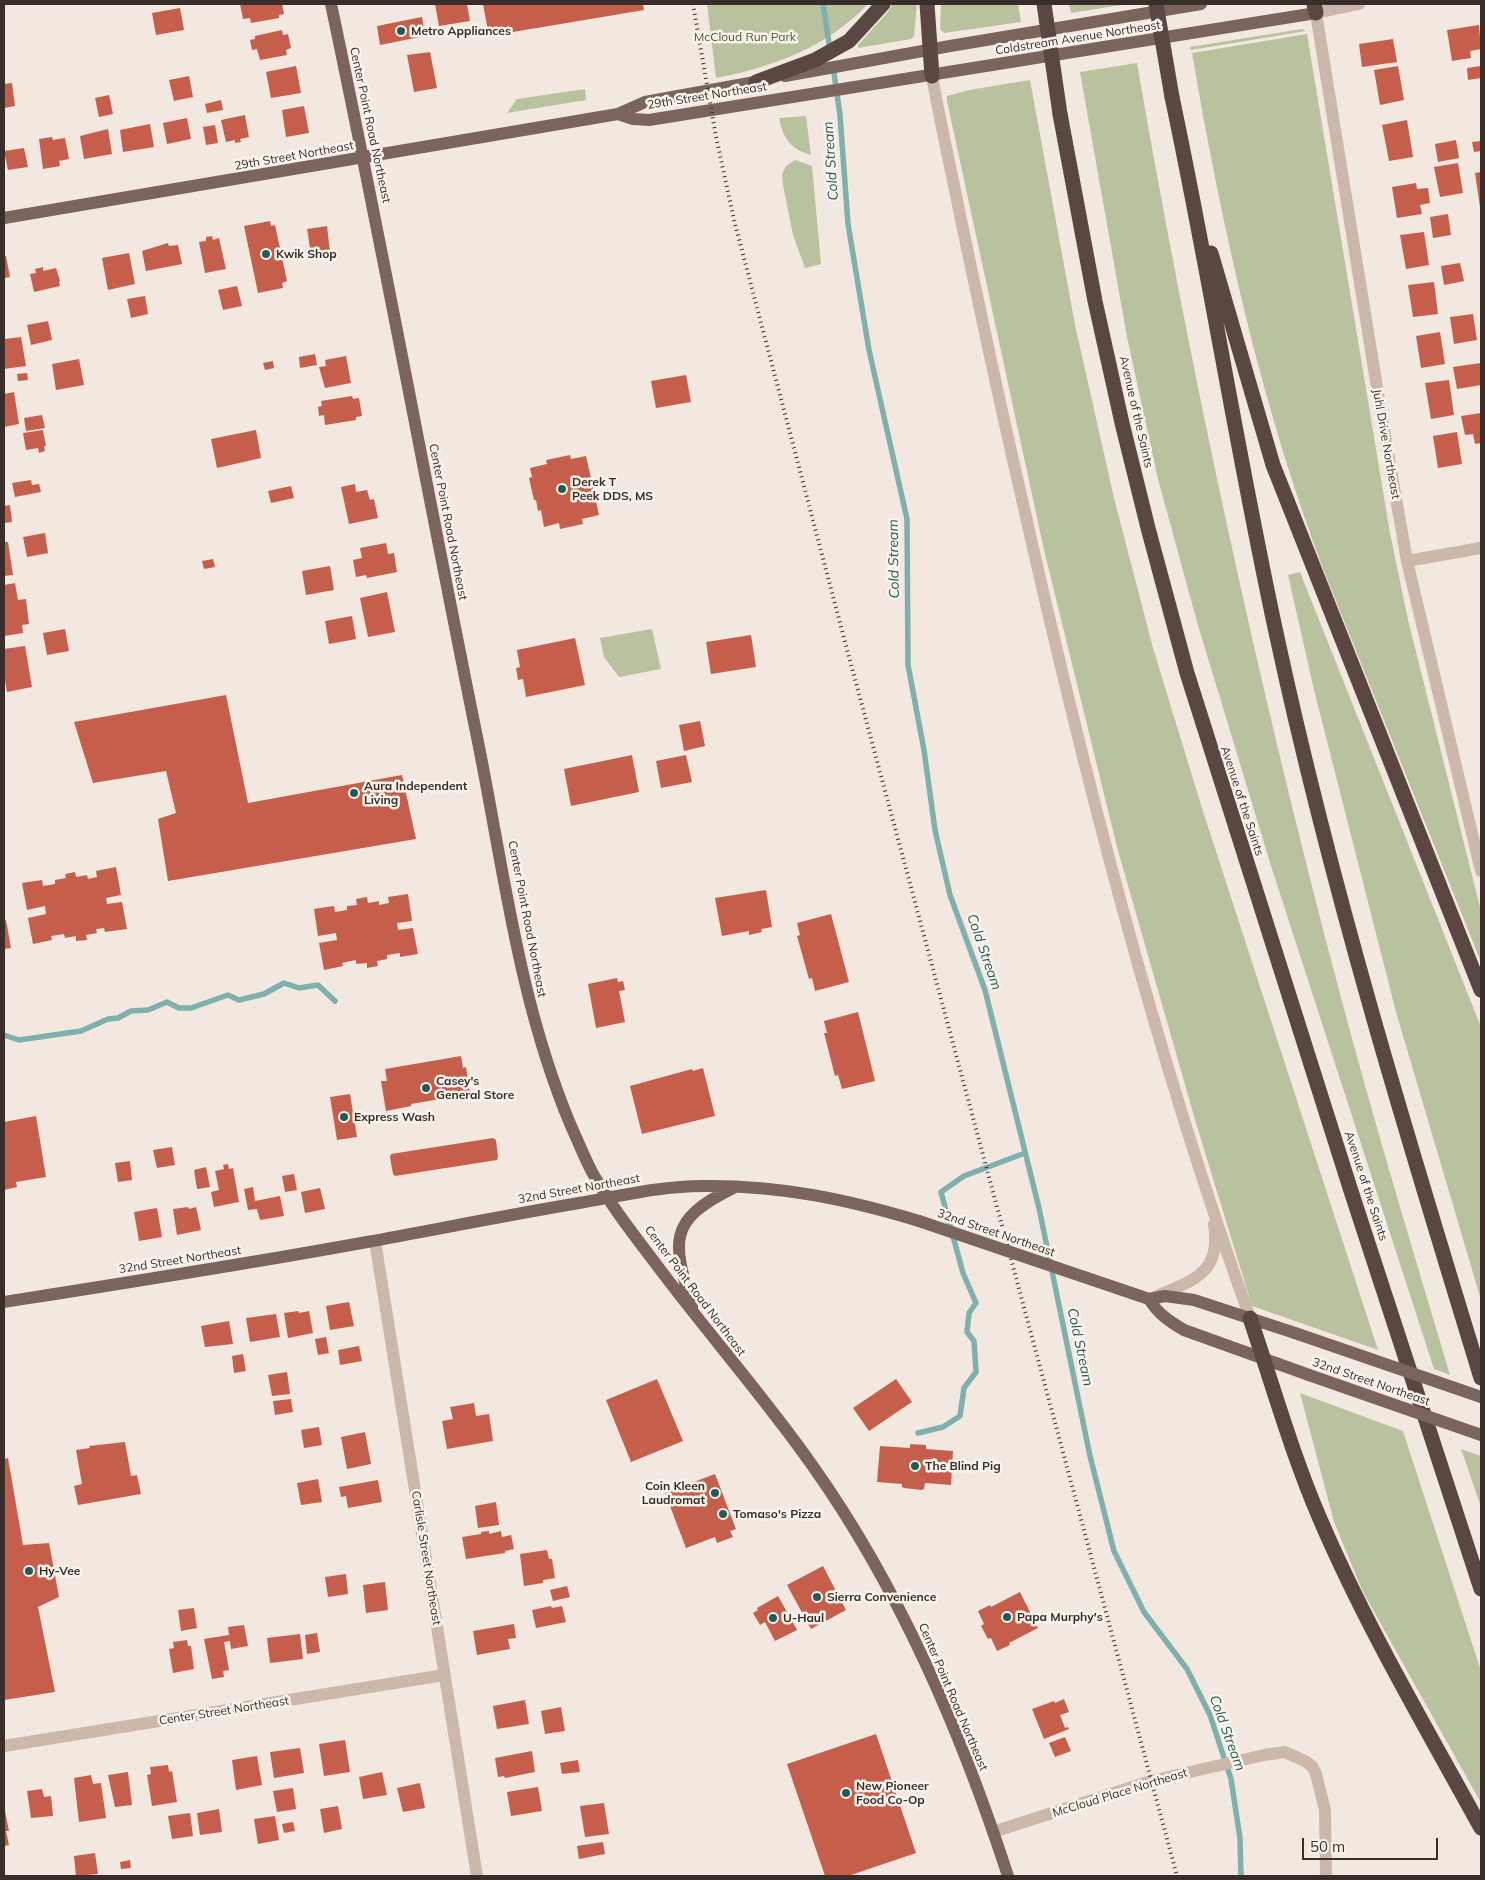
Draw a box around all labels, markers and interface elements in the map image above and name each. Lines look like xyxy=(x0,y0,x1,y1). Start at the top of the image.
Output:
street label: Coldstream Avenue Northeast xyxy=(994,18,1162,58)
place label: Metro Appliances xyxy=(411,24,511,38)
marker: Metro Appliances xyxy=(395,25,407,37)
park label: McCloud Run Park xyxy=(694,30,796,44)
street label: Center Point Road Northeast xyxy=(346,46,394,204)
street label: 29th Street Northeast xyxy=(646,79,768,113)
water label: Cold Stream xyxy=(820,121,842,201)
street label: 29th Street Northeast xyxy=(233,138,355,174)
place label: Kwik Shop xyxy=(276,247,337,261)
marker: Kwik Shop xyxy=(260,248,272,260)
street label: Avenue of the Saints xyxy=(1116,355,1156,469)
street label: Juhl Drive Northeast xyxy=(1369,388,1403,500)
street label: Center Point Road Northeast xyxy=(426,442,470,602)
place label: Derek T Peek DDS, MS xyxy=(572,475,653,503)
marker: Derek T Peek DDS, MS xyxy=(556,483,568,495)
water label: Cold Stream xyxy=(885,519,903,599)
street label: Avenue of the Saints xyxy=(1217,744,1267,858)
place label: Aura Independent Living xyxy=(364,779,467,807)
marker: Aura Independent Living xyxy=(348,787,360,799)
street label: Center Point Road Northeast xyxy=(505,839,549,999)
water label: Cold Stream xyxy=(963,912,1005,992)
place label: Casey's General Store xyxy=(436,1074,514,1102)
marker: Casey's General Store xyxy=(420,1082,432,1094)
place label: Express Wash xyxy=(354,1110,435,1124)
marker: Express Wash xyxy=(338,1111,350,1123)
street label: Avenue of the Saints xyxy=(1341,1129,1391,1243)
street label: 32nd Street Northeast xyxy=(517,1171,641,1207)
street label: 32nd Street Northeast xyxy=(935,1206,1057,1260)
street label: Center Point Road Northeast xyxy=(641,1223,749,1359)
street label: 32nd Street Northeast xyxy=(118,1243,242,1277)
water label: Cold Stream xyxy=(1064,1306,1096,1388)
street label: 32nd Street Northeast xyxy=(1310,1355,1432,1409)
place label: The Blind Pig xyxy=(925,1459,1001,1473)
marker: The Blind Pig xyxy=(909,1460,921,1472)
place label: Coin Kleen Laudromat xyxy=(642,1479,705,1507)
marker: Coin Kleen Laudromat xyxy=(709,1487,721,1499)
street label: Carlisle Street Northeast xyxy=(408,1490,444,1626)
place label: Tomaso's Pizza xyxy=(733,1507,821,1521)
marker: Tomaso's Pizza xyxy=(717,1508,729,1520)
place label: Hy-Vee xyxy=(39,1564,80,1578)
marker: Hy-Vee xyxy=(23,1565,35,1577)
place label: Sierra Convenience xyxy=(827,1590,936,1604)
marker: Sierra Convenience xyxy=(811,1591,823,1603)
place label: Papa Murphy's xyxy=(1017,1610,1103,1624)
place label: U-Haul xyxy=(783,1611,824,1625)
marker: Papa Murphy's xyxy=(1001,1611,1013,1623)
marker: U-Haul xyxy=(767,1612,779,1624)
street label: Center Point Road Northeast xyxy=(915,1621,991,1773)
water label: Cold Stream xyxy=(1206,1693,1248,1773)
street label: Center Street Northeast xyxy=(158,1694,290,1728)
street label: McCloud Place Northeast xyxy=(1051,1766,1189,1820)
place label: New Pioneer Food Co-Op xyxy=(856,1779,929,1807)
marker: New Pioneer Food Co-Op xyxy=(840,1787,852,1799)
scale bar xyxy=(1305,1828,1441,1860)
text: 50 m xyxy=(1310,1837,1345,1856)

